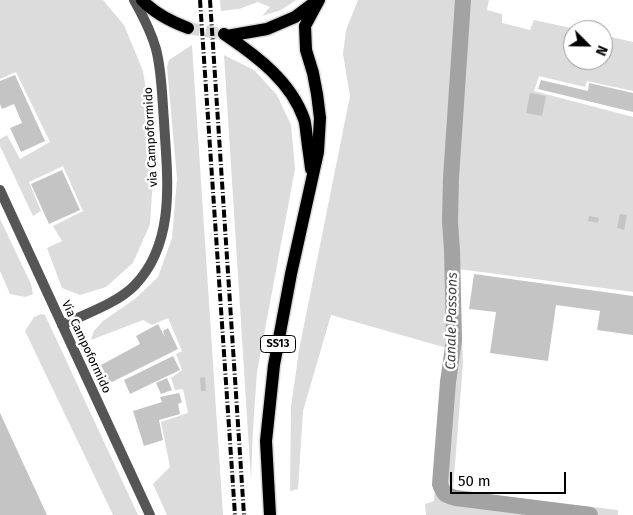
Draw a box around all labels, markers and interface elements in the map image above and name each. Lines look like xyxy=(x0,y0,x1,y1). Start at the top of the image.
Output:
north arrow xyxy=(563,20,613,70)
text: N xyxy=(592,43,611,58)
street label: via Campoformido xyxy=(141,87,161,187)
water label: Canale Passons xyxy=(443,272,461,370)
street label: Via Campoformido xyxy=(58,298,114,396)
road number: SS13 xyxy=(260,336,296,352)
scale bar xyxy=(453,462,569,494)
text: 50 m xyxy=(458,472,491,490)

